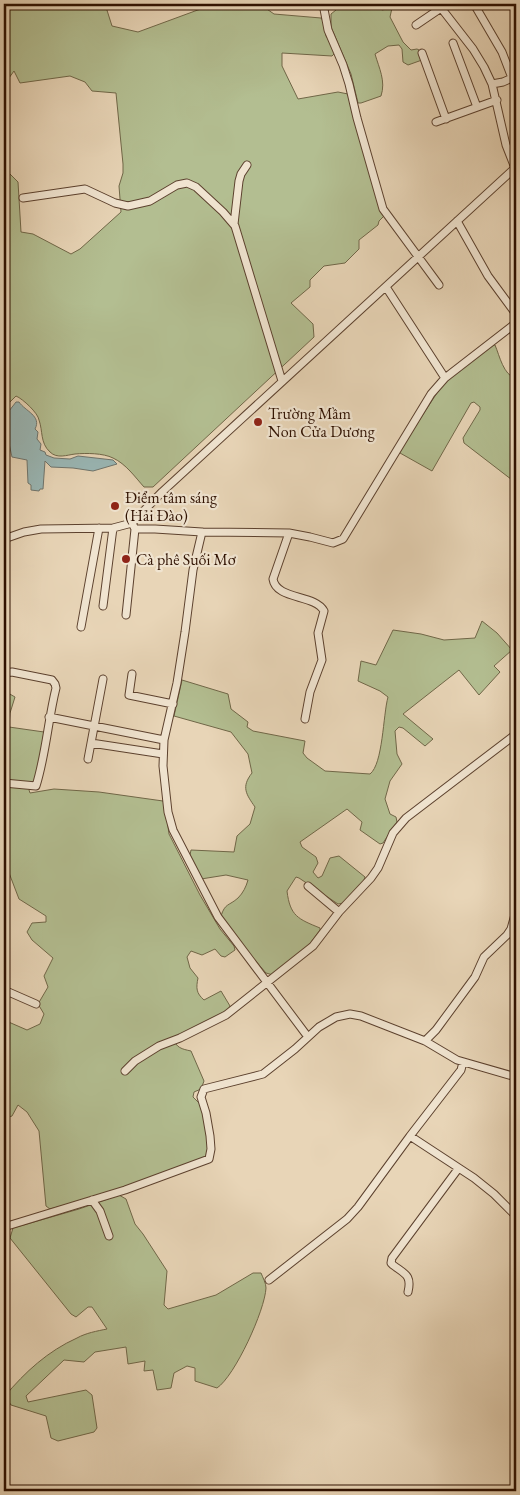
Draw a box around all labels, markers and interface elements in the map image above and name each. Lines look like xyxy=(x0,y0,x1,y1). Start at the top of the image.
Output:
place label: Trường Mầm Non Cửa Dương xyxy=(268,403,376,442)
marker: Trường Mầm Non Cửa Dương xyxy=(252,416,264,428)
place label: Điểm tâm sáng (Hải Đào) xyxy=(125,487,218,526)
marker: Điểm tâm sáng (Hải Đào) xyxy=(109,500,121,512)
place label: Cà phê Suối Mơ xyxy=(136,549,237,570)
marker: Cà phê Suối Mơ xyxy=(120,553,132,565)

